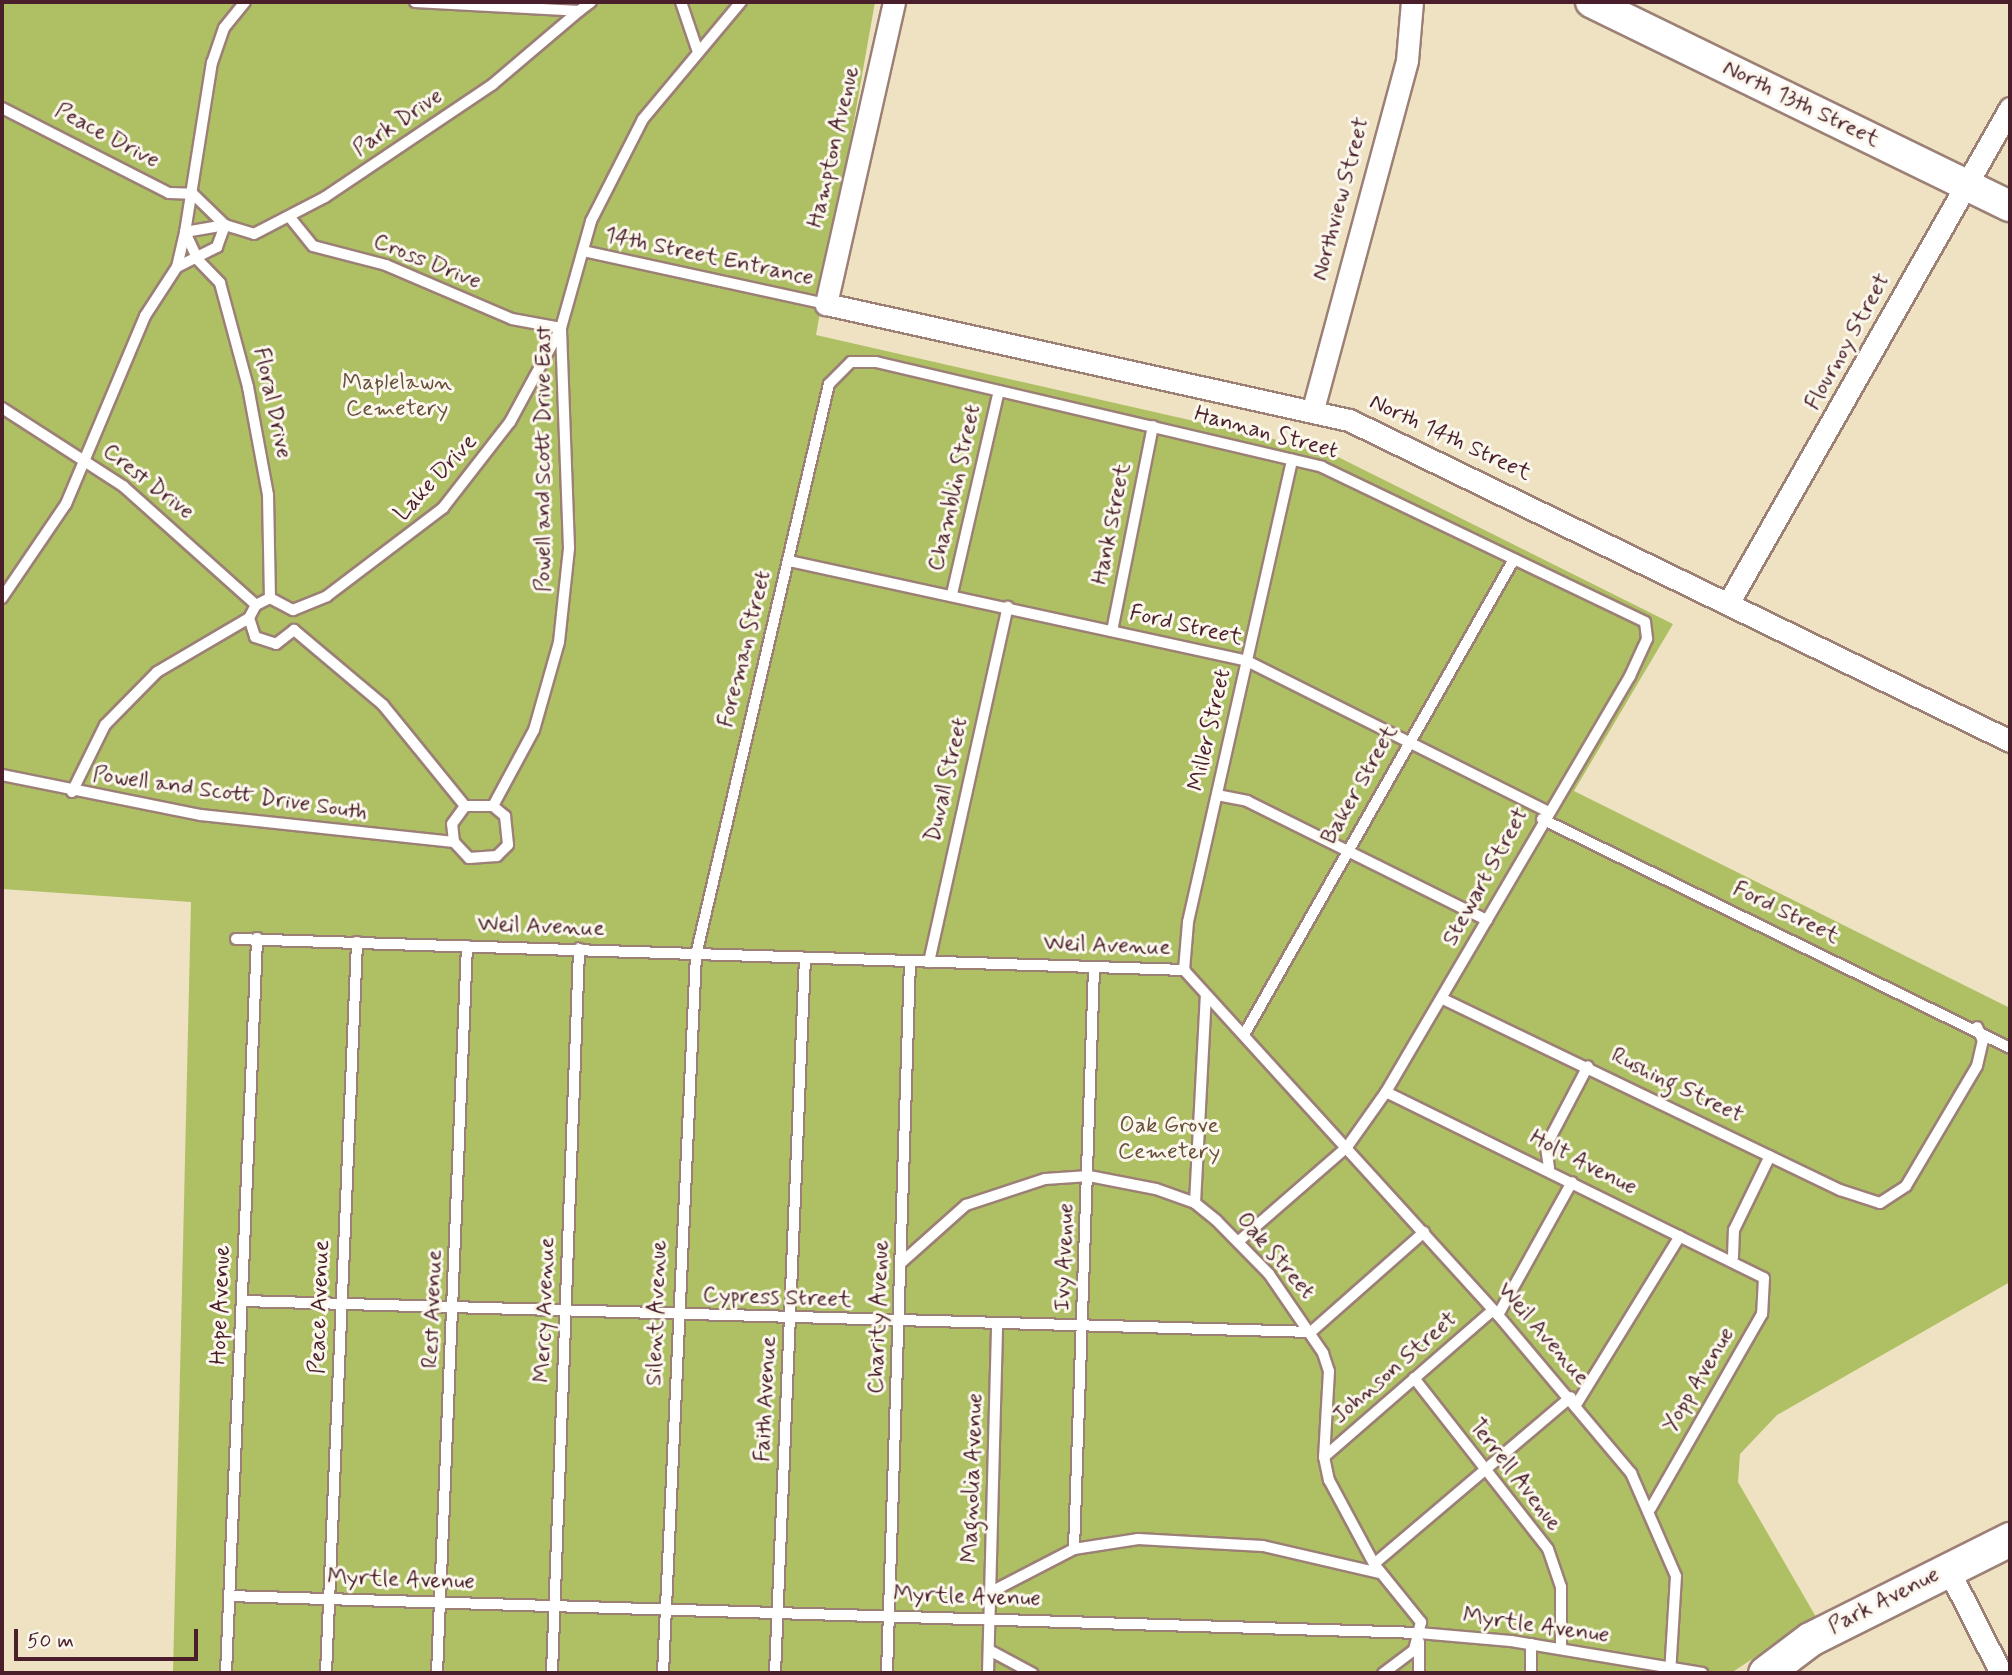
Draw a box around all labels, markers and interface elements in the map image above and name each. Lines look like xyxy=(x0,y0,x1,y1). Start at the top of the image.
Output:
street label: North 13th Street xyxy=(1718,54,1884,154)
street label: Hampton Avenue xyxy=(801,61,867,233)
street label: Park Drive xyxy=(348,83,448,163)
street label: Peace Drive xyxy=(51,97,163,175)
street label: Northview Street xyxy=(1306,115,1376,283)
street label: 14th Street Entrance xyxy=(604,222,814,292)
street label: Cross Drive xyxy=(370,228,484,296)
street label: Flournoy Street xyxy=(1799,269,1897,415)
street label: Powell and Scott Drive East xyxy=(530,328,558,590)
street label: Floral Drive xyxy=(247,346,297,460)
park label: Maplelawn Cemetery xyxy=(342,369,452,423)
street label: North 14th Street xyxy=(1365,388,1535,488)
street label: Chamblin Street xyxy=(922,400,988,576)
street label: Hannan Street xyxy=(1189,400,1343,466)
street label: Lake Drive xyxy=(390,430,482,526)
street label: Crest Drive xyxy=(97,438,199,526)
street label: Hank Street xyxy=(1087,461,1137,587)
street label: Foreman Street xyxy=(712,566,778,732)
street label: Ford Street xyxy=(1127,600,1245,652)
street label: Miller Street xyxy=(1182,664,1238,796)
street label: Duvall Street xyxy=(919,713,975,847)
street label: Baker Street xyxy=(1316,720,1404,850)
street label: Powell and Scott Drive South xyxy=(93,761,367,827)
street label: Stewart Street xyxy=(1437,804,1535,950)
street label: Ford Street xyxy=(1728,875,1844,951)
street label: Weil Avenue xyxy=(480,911,602,943)
street label: Weil Avenue xyxy=(1046,930,1168,962)
street label: Rushing Street xyxy=(1607,1042,1747,1130)
park label: Oak Grove Cemetery xyxy=(1118,1112,1220,1166)
street label: Holt Avenue xyxy=(1523,1124,1643,1202)
street label: Ivy Avenue xyxy=(1049,1200,1081,1314)
street label: Oak Street xyxy=(1228,1205,1322,1307)
street label: Charity Avenue xyxy=(862,1237,896,1397)
street label: Peace Avenue xyxy=(304,1240,336,1374)
street label: Mercy Avenue xyxy=(529,1240,561,1380)
street label: Silent Avenue xyxy=(641,1241,673,1385)
street label: Hope Avenue xyxy=(205,1243,237,1367)
street label: Rest Avenue xyxy=(417,1249,449,1369)
street label: Weil Avenue xyxy=(1493,1279,1593,1389)
street label: Cypress Street xyxy=(702,1282,852,1314)
street label: Johnson Street xyxy=(1327,1306,1463,1430)
street label: Yopp Avenue xyxy=(1656,1321,1742,1439)
street label: Faith Avenue xyxy=(749,1335,783,1463)
street label: Magnolia Avenue xyxy=(956,1391,990,1565)
street label: Terrell Avenue xyxy=(1461,1411,1569,1539)
street label: Park Avenue xyxy=(1822,1561,1946,1641)
street label: Myrtle Avenue xyxy=(325,1564,477,1596)
street label: Myrtle Avenue xyxy=(891,1581,1043,1613)
street label: Myrtle Avenue xyxy=(1460,1602,1612,1650)
scale bar xyxy=(18,1616,201,1660)
text: 50 m xyxy=(27,1627,74,1655)

